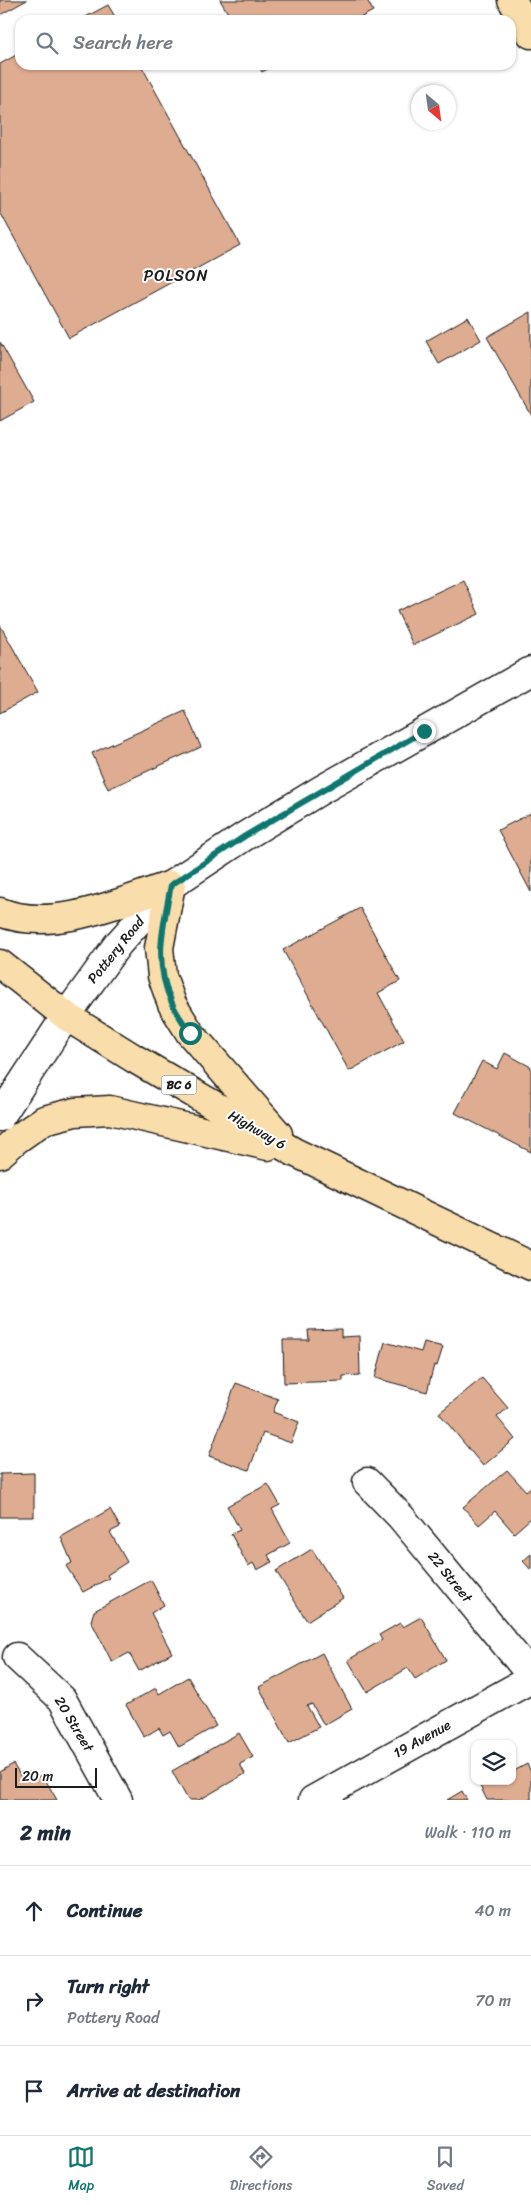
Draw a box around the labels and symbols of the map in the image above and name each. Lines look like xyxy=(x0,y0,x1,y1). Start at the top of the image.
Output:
north arrow xyxy=(411,85,456,130)
district label: POLSON xyxy=(144,261,208,290)
route end xyxy=(413,720,436,743)
street label: Pottery Road xyxy=(81,909,152,989)
route start xyxy=(179,1022,202,1045)
road number: BC 6 xyxy=(162,1076,196,1094)
street label: Highway 6 xyxy=(223,1103,291,1157)
street label: 22 Street xyxy=(421,1546,480,1609)
street label: 20 Street xyxy=(48,1691,101,1758)
street label: 19 Avenue xyxy=(388,1713,456,1765)
scale bar xyxy=(15,1765,98,1788)

